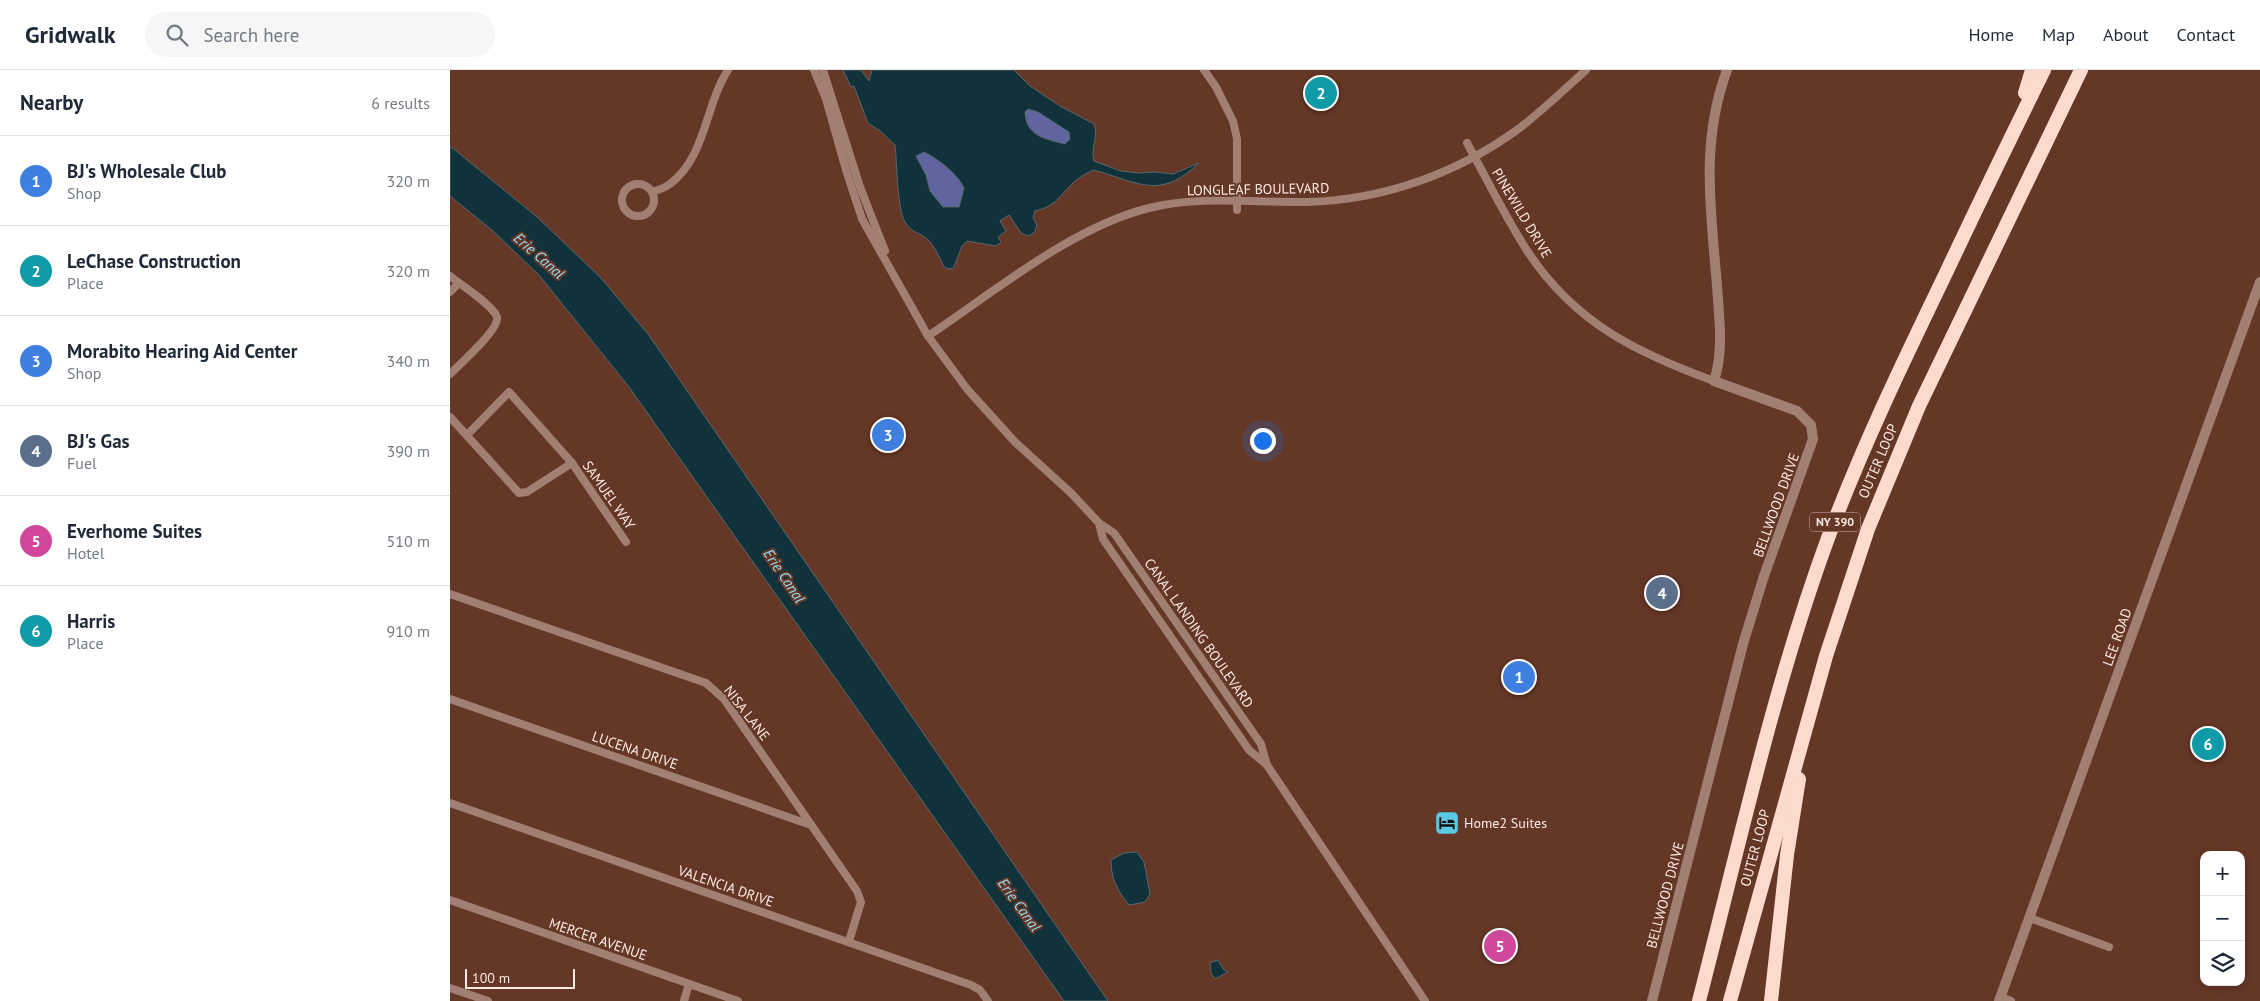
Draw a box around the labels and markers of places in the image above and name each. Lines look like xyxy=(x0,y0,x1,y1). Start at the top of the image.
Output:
pin: 2 xyxy=(1305,74,1337,112)
pin: 3 xyxy=(872,416,904,454)
pin: 4 xyxy=(1646,574,1678,612)
pin: 1 xyxy=(1503,658,1535,696)
pin: 6 xyxy=(2192,725,2224,763)
hotel icon: Home2 Suites xyxy=(1434,810,1460,836)
place label: Home2 Suites xyxy=(1464,814,1547,832)
pin: 5 xyxy=(1484,927,1516,965)

